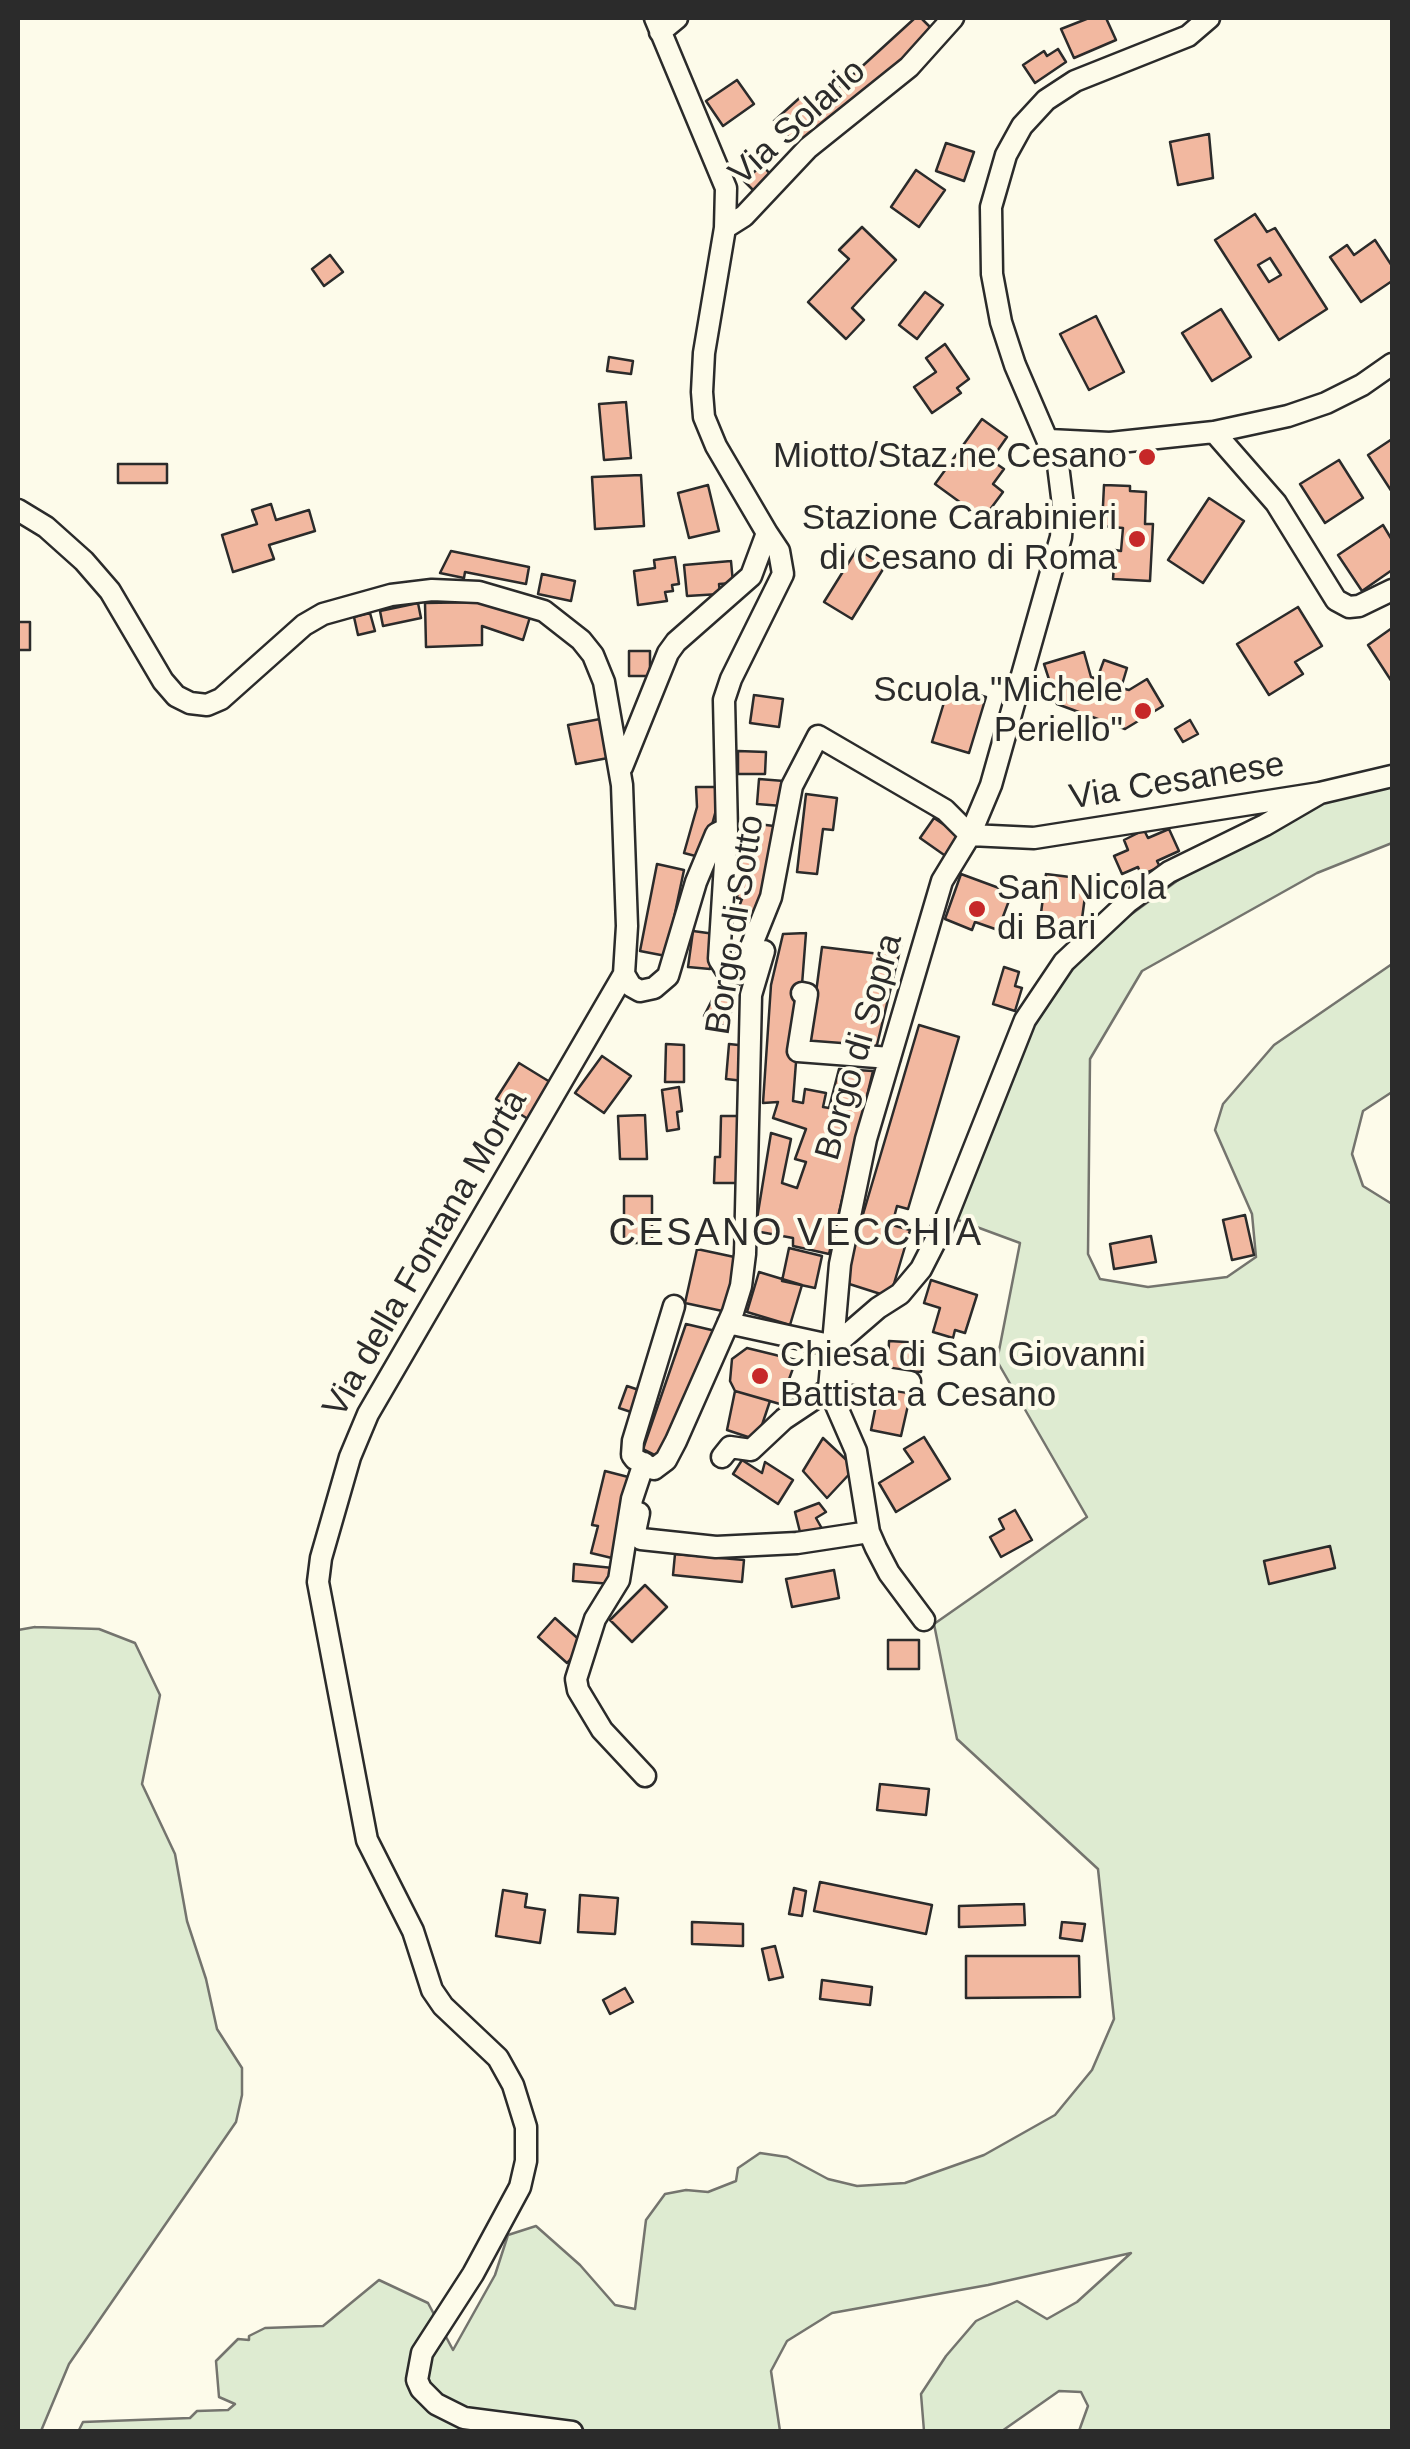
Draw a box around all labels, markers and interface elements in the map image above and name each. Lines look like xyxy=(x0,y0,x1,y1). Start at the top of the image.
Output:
street label: Via Solario xyxy=(721,51,875,195)
place label: Miotto/Staz.ne Cesano xyxy=(773,436,1127,478)
marker: Miotto/Staz.ne Cesano xyxy=(1136,446,1158,468)
place label: Stazione Carabinieri di Cesano di Roma xyxy=(802,498,1117,580)
marker: Stazione Carabinieri di Cesano di Roma xyxy=(1126,528,1148,550)
place label: Scuola "Michele Periello" xyxy=(873,670,1123,752)
marker: Scuola "Michele Periello" xyxy=(1132,700,1154,722)
street label: Via Cesanese xyxy=(1066,744,1288,820)
street label: Borgo di Sotto xyxy=(698,812,774,1038)
place label: San Nicola di Bari xyxy=(997,868,1166,950)
marker: San Nicola di Bari xyxy=(966,898,988,920)
street label: Borgo di Sopra xyxy=(808,929,912,1165)
street label: Via della Fontana Morta xyxy=(315,1083,537,1425)
district label: CESANO VECCHIA xyxy=(609,1212,983,1258)
place label: Chiesa di San Giovanni Battista a Cesano xyxy=(780,1335,1146,1417)
marker: Chiesa di San Giovanni Battista a Cesano xyxy=(749,1365,771,1387)

